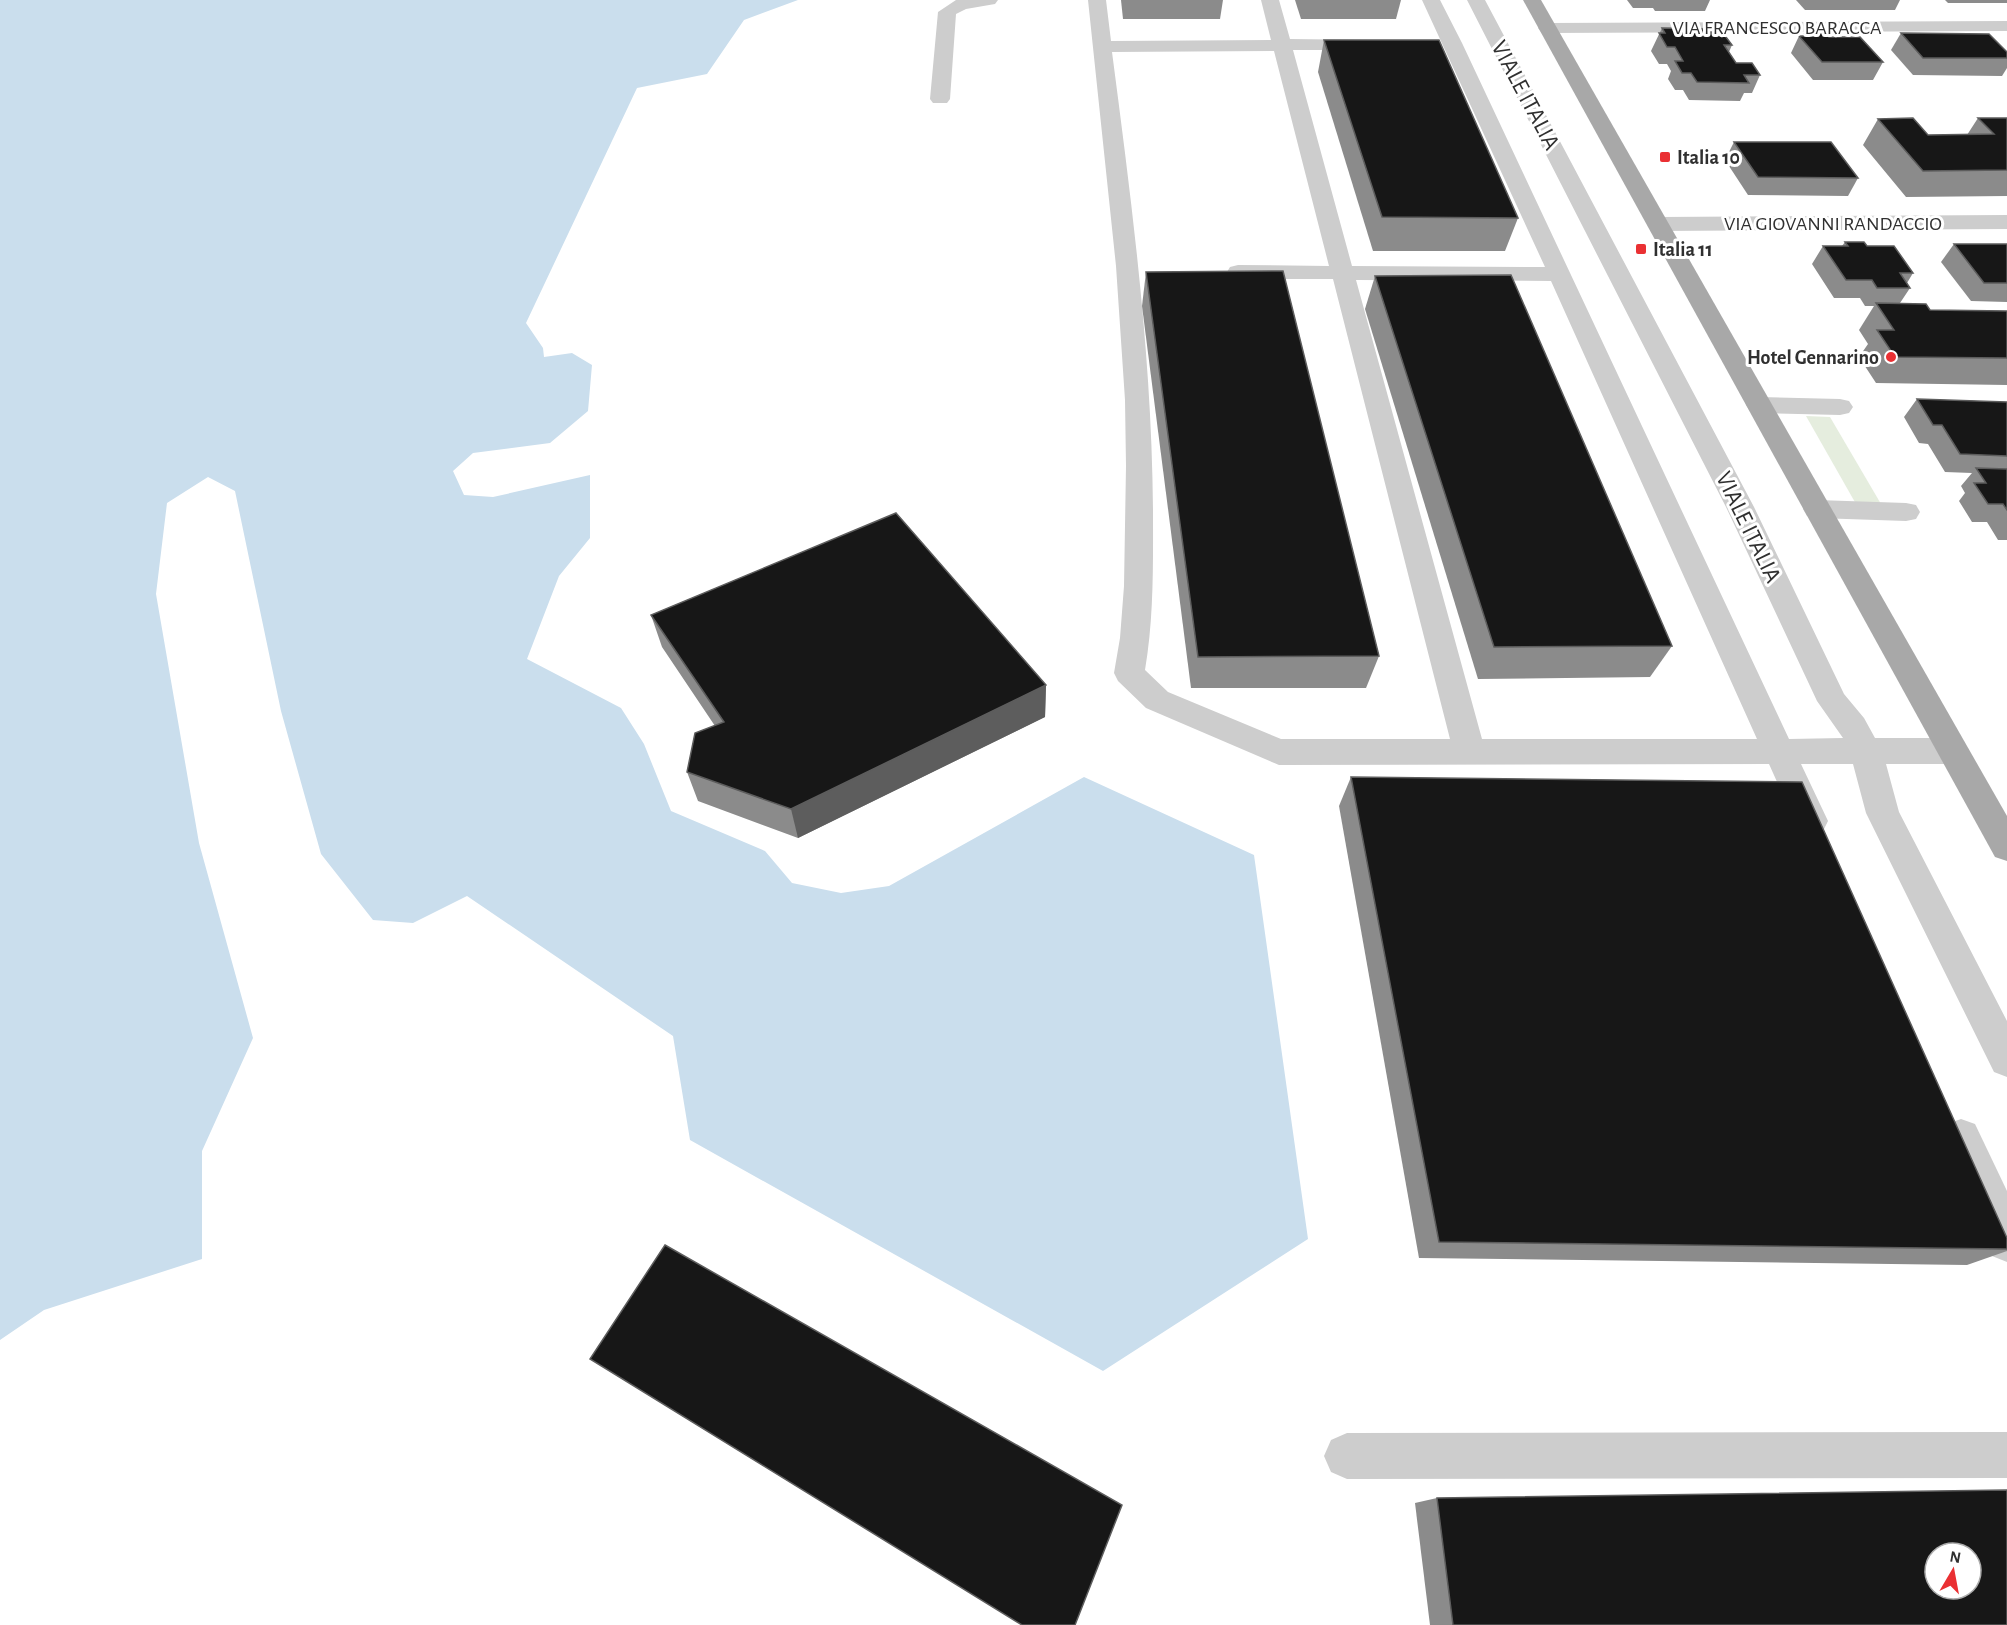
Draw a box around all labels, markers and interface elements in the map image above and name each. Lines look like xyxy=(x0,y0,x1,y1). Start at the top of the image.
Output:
street label: VIA FRANCESCO BARACCA xyxy=(1672,18,1882,38)
street label: VIALE ITALIA xyxy=(1486,37,1564,154)
place label: Italia 10 xyxy=(1677,148,1740,168)
marker: Italia 10 xyxy=(1658,150,1672,164)
street label: VIA GIOVANNI RANDACCIO xyxy=(1724,214,1942,234)
place label: Italia 11 xyxy=(1653,240,1713,260)
marker: Italia 11 xyxy=(1634,242,1648,256)
place label: Hotel Gennarino xyxy=(1747,348,1879,368)
marker: Hotel Gennarino xyxy=(1884,350,1898,364)
street label: VIALE ITALIA xyxy=(1711,468,1785,587)
north arrow xyxy=(1923,1541,1983,1601)
text: N xyxy=(1949,1548,1962,1566)

